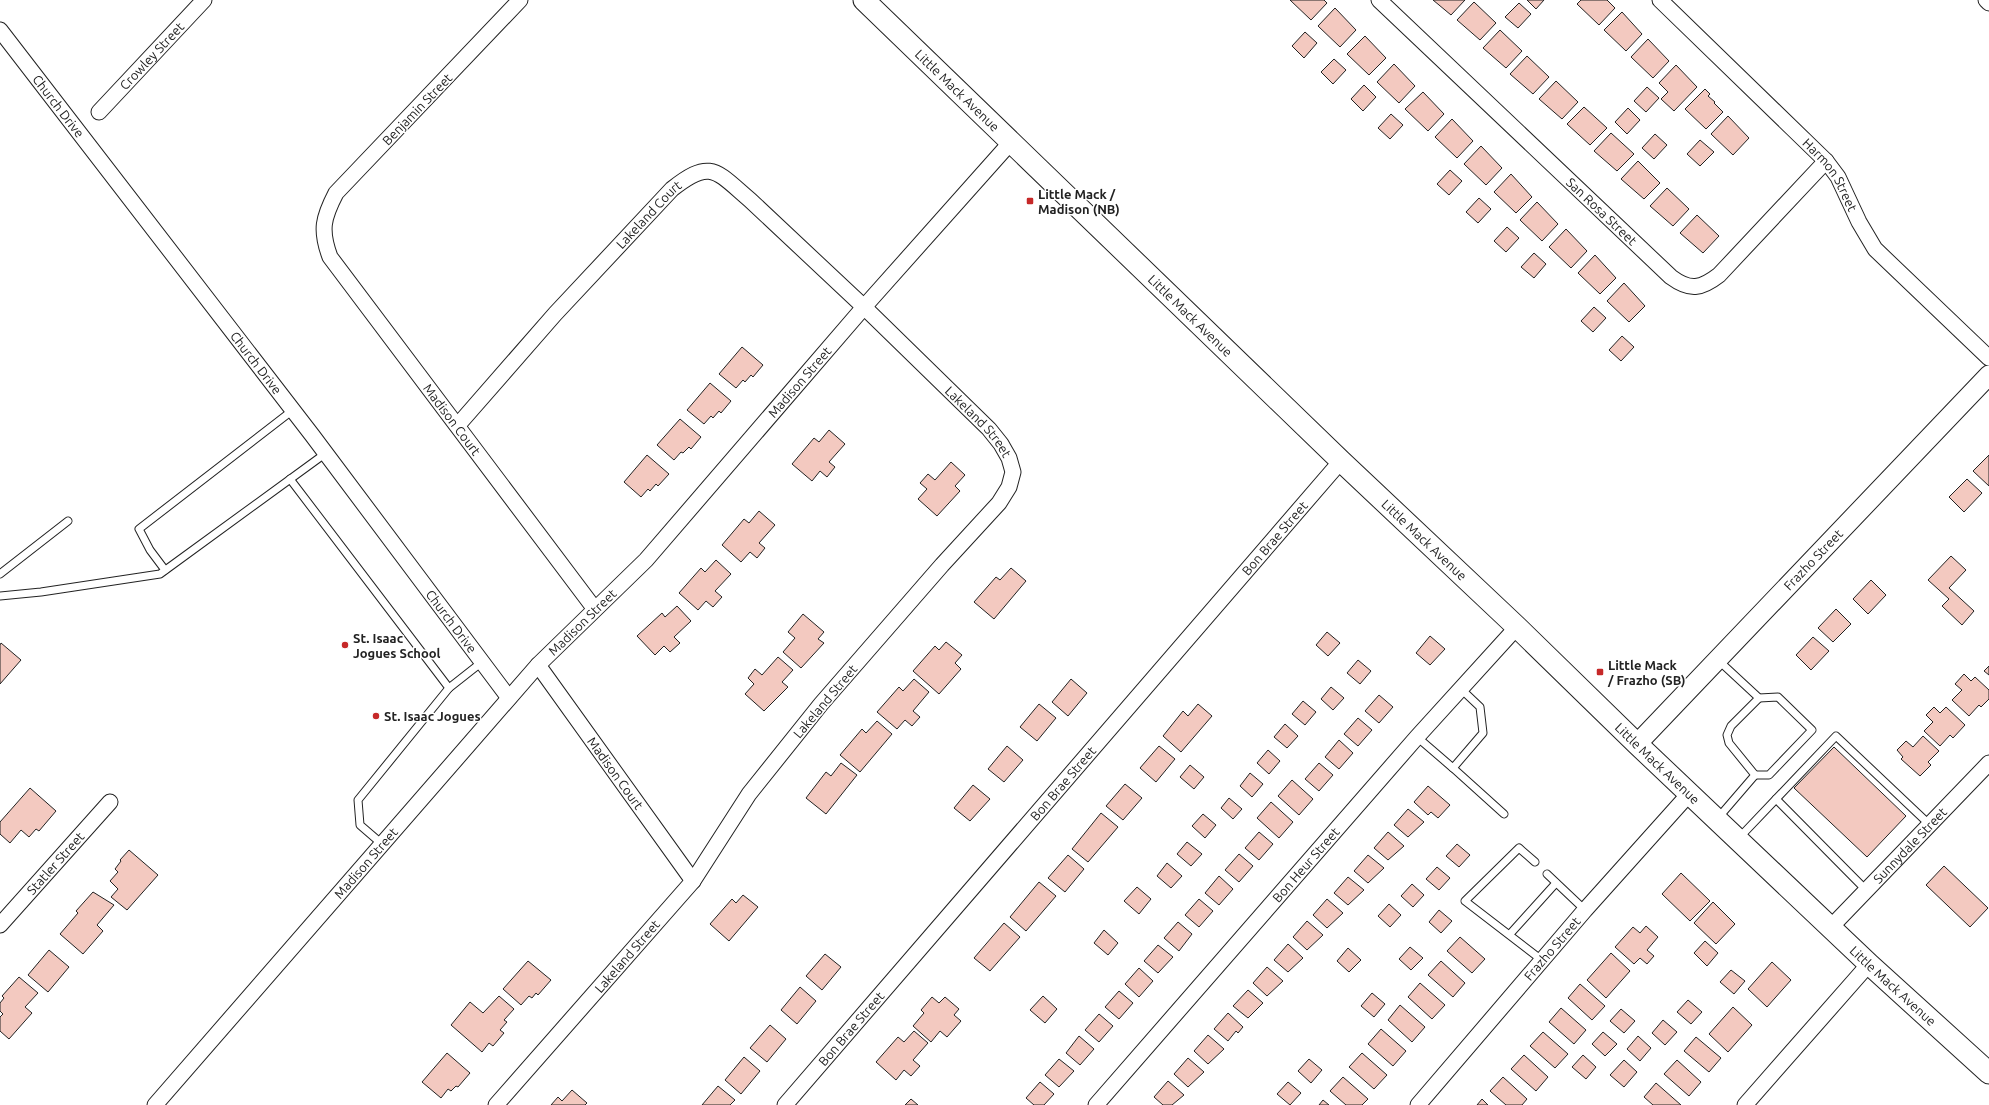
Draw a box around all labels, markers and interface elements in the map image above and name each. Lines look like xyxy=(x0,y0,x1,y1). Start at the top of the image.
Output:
street label: Crowley Street xyxy=(117,19,186,92)
street label: Little Mack Avenue xyxy=(913,47,1002,134)
street label: Benjamin Street xyxy=(379,70,455,148)
street label: Church Drive xyxy=(30,72,87,140)
street label: Harmon Street xyxy=(1800,136,1860,213)
street label: San Rosa Street xyxy=(1564,175,1640,248)
street label: Lakeland Court xyxy=(613,178,684,251)
place label: Little Mack / Madison (NB) xyxy=(1038,187,1120,217)
marker: Little Mack / Madison (NB) xyxy=(1025,196,1035,206)
street label: Little Mack Avenue xyxy=(1146,272,1235,359)
street label: Church Drive xyxy=(228,329,285,397)
street label: Madison Street xyxy=(765,344,834,420)
street label: Madison Court xyxy=(421,381,483,458)
street label: Lakeland Street xyxy=(943,383,1014,460)
street label: Little Mack Avenue xyxy=(1379,496,1470,583)
street label: Bon Brae Street xyxy=(1239,498,1310,578)
street label: Frazho Street xyxy=(1781,526,1845,593)
street label: Madison Street xyxy=(545,586,619,658)
street label: Church Drive xyxy=(423,587,480,656)
place label: St. Isaac Jogues School xyxy=(353,631,441,660)
marker: St. Isaac Jogues School xyxy=(340,640,350,650)
place label: Little Mack / Frazho (SB) xyxy=(1607,658,1686,688)
street label: Lakeland Street xyxy=(790,662,860,740)
marker: Little Mack / Frazho (SB) xyxy=(1595,667,1605,677)
place label: St. Isaac Jogues xyxy=(384,709,481,723)
marker: St. Isaac Jogues xyxy=(371,711,381,721)
street label: Little Mack Avenue xyxy=(1612,720,1703,807)
street label: Madison Court xyxy=(585,734,646,812)
street label: Bon Brae Street xyxy=(1027,744,1098,823)
street label: Sunnydale Street xyxy=(1870,805,1949,886)
street label: Bon Heur Street xyxy=(1269,824,1342,905)
street label: Madison Street xyxy=(331,825,400,901)
street label: Statler Street xyxy=(24,829,87,897)
street label: Frazho Street xyxy=(1521,914,1583,983)
street label: Lakeland Street xyxy=(592,917,662,995)
street label: Little Mack Avenue xyxy=(1847,943,1939,1028)
street label: Bon Brae Street xyxy=(815,989,887,1068)

